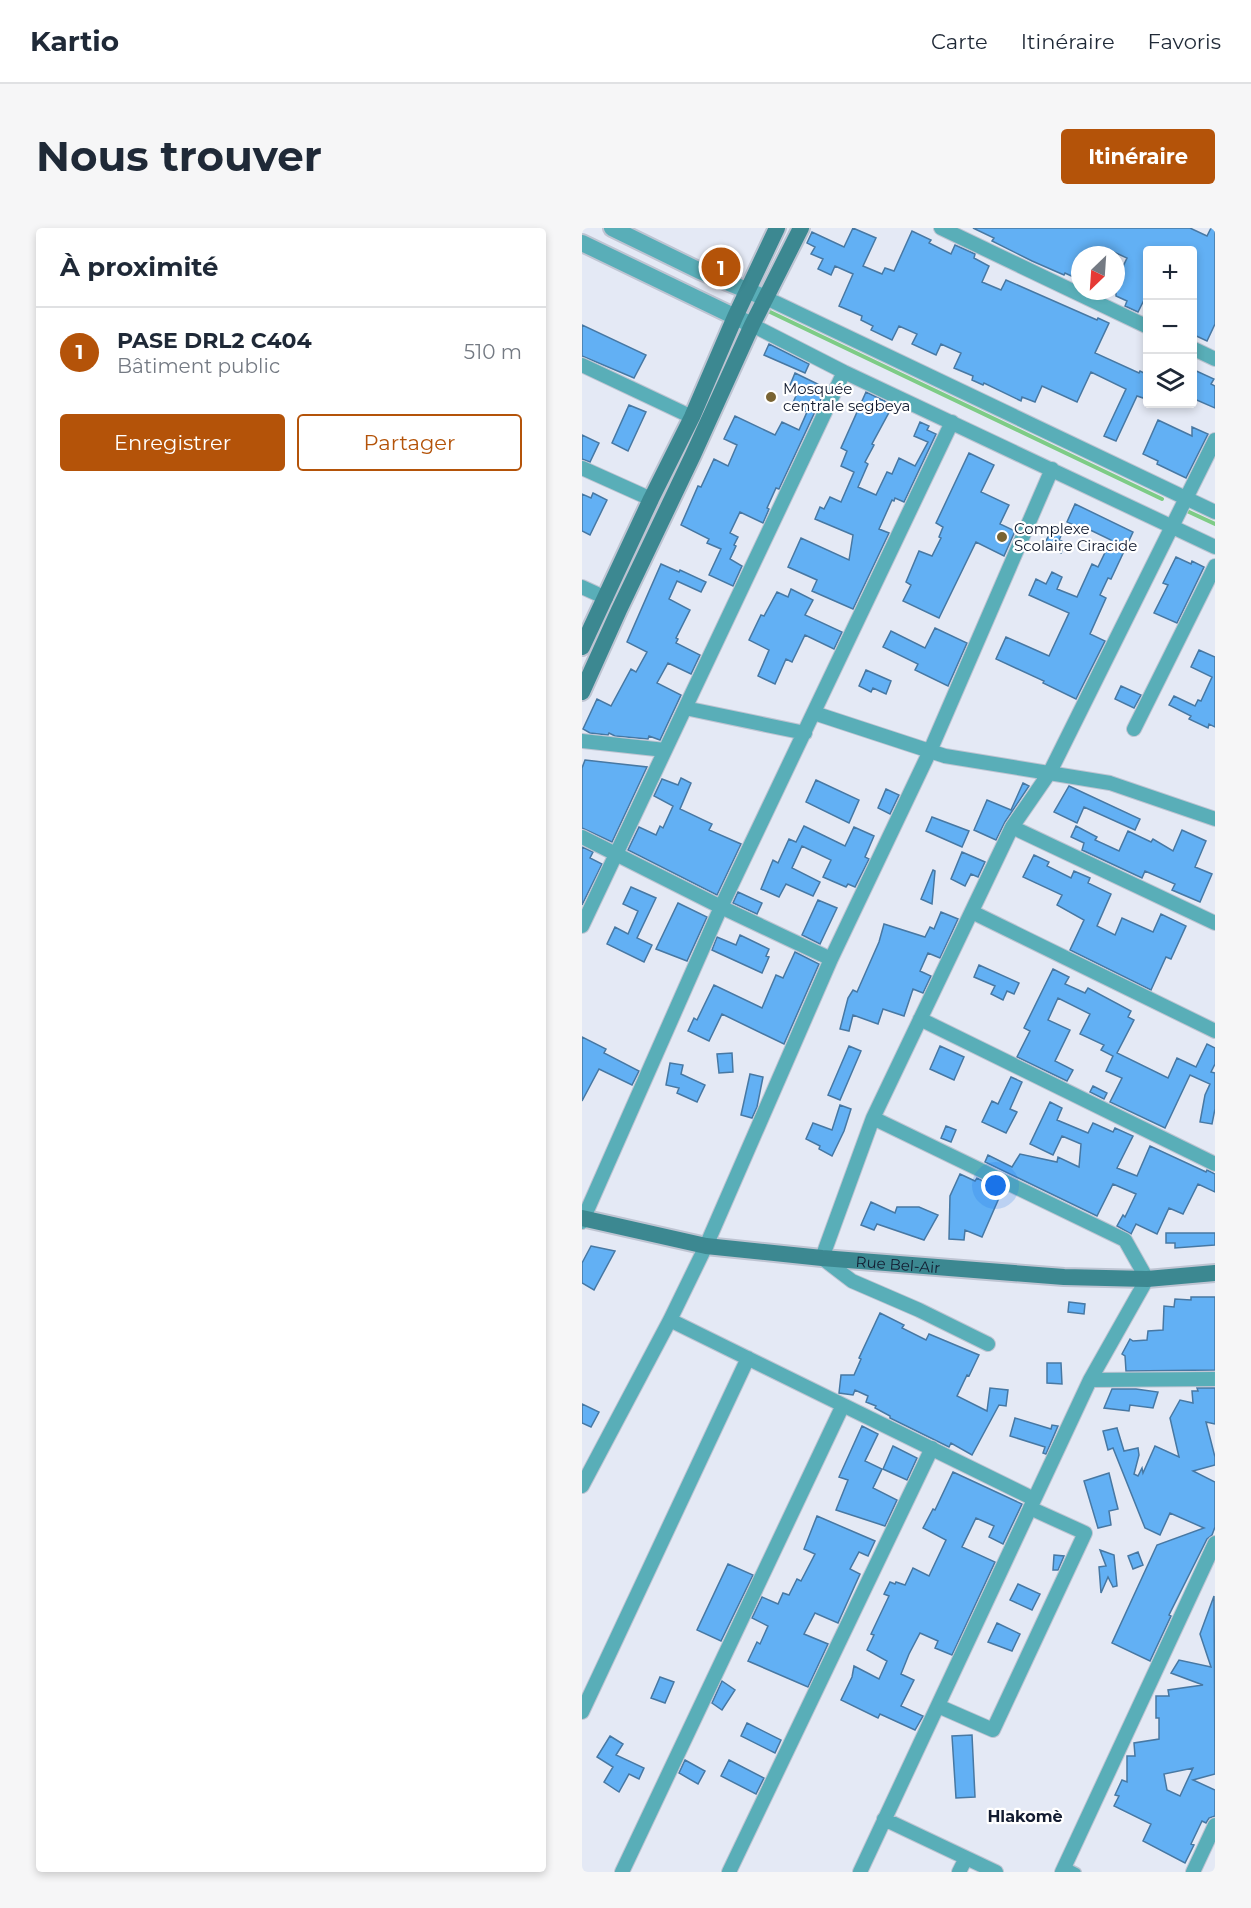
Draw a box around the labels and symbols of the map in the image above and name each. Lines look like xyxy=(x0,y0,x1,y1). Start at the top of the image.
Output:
pin: 1 xyxy=(702,244,740,290)
north arrow xyxy=(1071,246,1125,300)
place label: Mosquée centrale segbeya xyxy=(783,379,910,415)
marker: Mosquée centrale segbeya xyxy=(764,390,778,404)
place label: Complexe Scolaire Ciracide xyxy=(1014,519,1137,555)
marker: Complexe Scolaire Ciracide xyxy=(995,530,1009,544)
your location xyxy=(981,1171,1010,1200)
street label: Rue Bel-Air xyxy=(855,1251,941,1277)
district label: Hlakomè xyxy=(987,1807,1063,1826)

